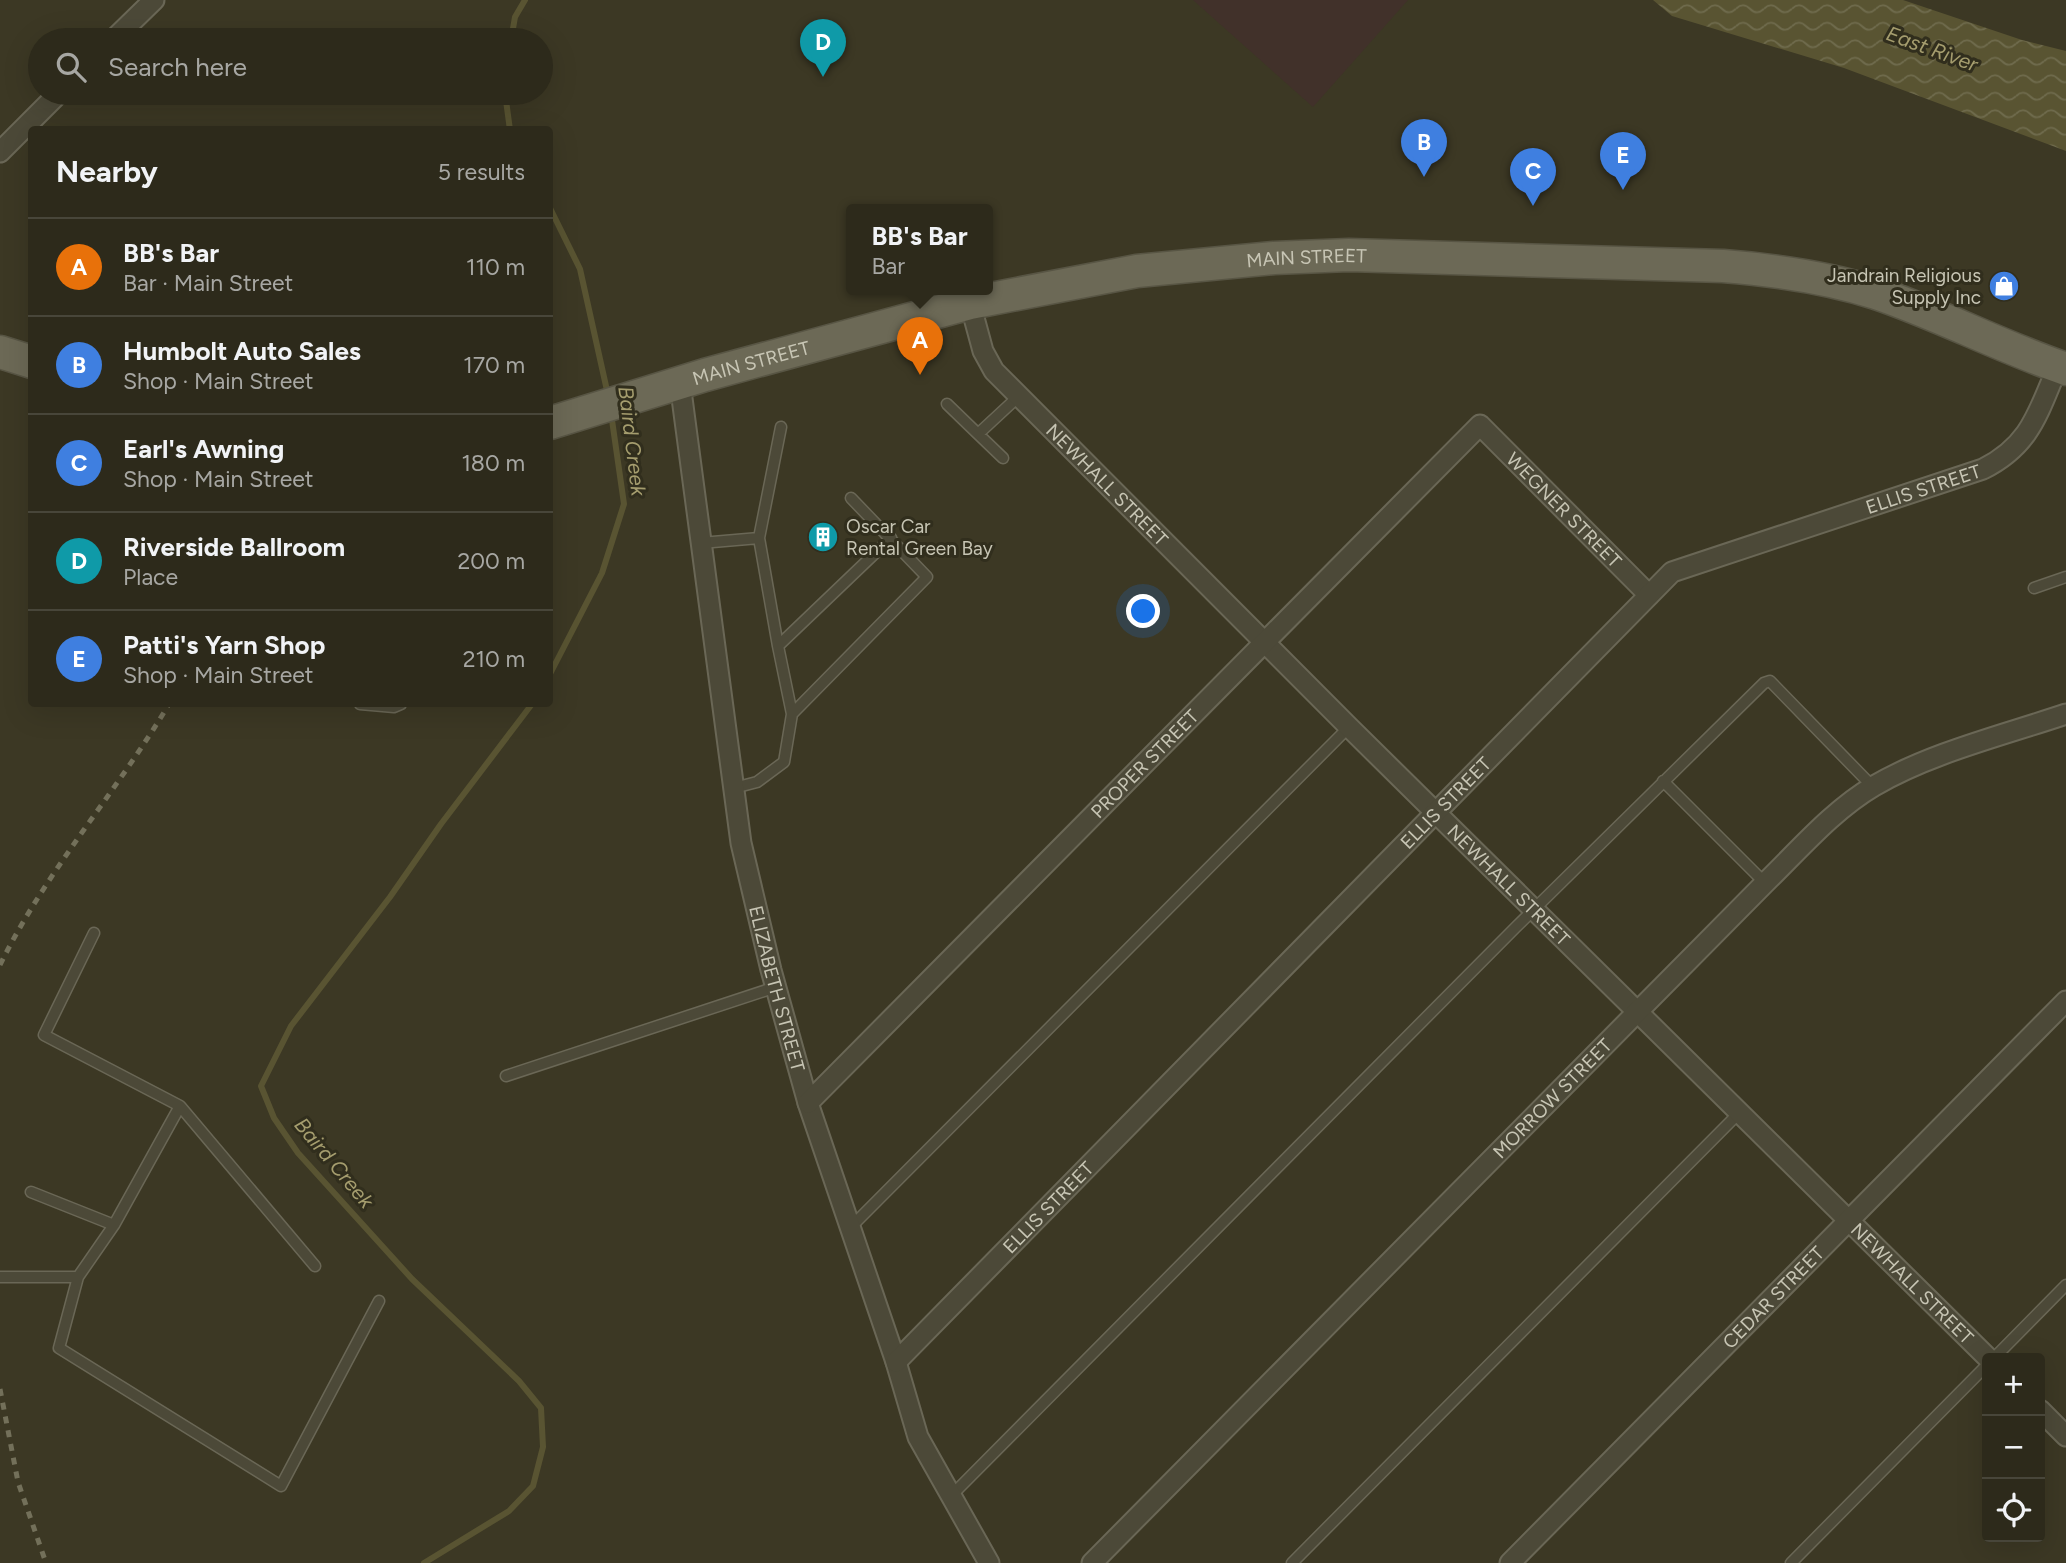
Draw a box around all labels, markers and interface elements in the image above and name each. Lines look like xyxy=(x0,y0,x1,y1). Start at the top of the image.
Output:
pin: D xyxy=(800,19,846,77)
water label: East River xyxy=(1883,20,1982,77)
search box xyxy=(28,28,553,105)
icon: search xyxy=(52,48,90,86)
text: Search here xyxy=(108,51,247,83)
pin: B xyxy=(1401,119,1447,177)
pin: E xyxy=(1600,132,1646,190)
pin: C xyxy=(1510,148,1556,206)
text: Nearby xyxy=(56,153,158,190)
text: 5 results xyxy=(438,158,525,186)
popup xyxy=(846,204,993,295)
text: BB's Bar xyxy=(871,220,968,252)
text: BB's Bar xyxy=(123,237,219,269)
street label: MAIN STREET xyxy=(1245,244,1368,273)
text: Bar xyxy=(871,252,905,280)
text: A xyxy=(71,253,87,281)
text: 110 m xyxy=(466,253,525,281)
place label: Jandrain Religious Supply Inc xyxy=(1827,264,1981,309)
text: Bar · Main Street xyxy=(123,269,293,297)
shop icon: Jandrain Religious Supply Inc xyxy=(1987,269,2021,303)
pin: A xyxy=(897,317,943,375)
text: Humbolt Auto Sales xyxy=(123,335,361,367)
street label: MAIN STREET xyxy=(690,336,813,390)
text: B xyxy=(72,351,86,379)
text: 170 m xyxy=(463,351,525,379)
text: Shop · Main Street xyxy=(123,367,314,395)
water label: Baird Creek xyxy=(613,385,652,498)
street label: NEWHALL STREET xyxy=(1041,419,1173,551)
text: Earl's Awning xyxy=(123,433,284,465)
street label: WEGNER STREET xyxy=(1502,447,1626,573)
text: C xyxy=(71,449,87,477)
text: 180 m xyxy=(461,449,525,477)
street label: ELLIS STREET xyxy=(1863,459,1984,519)
text: Shop · Main Street xyxy=(123,465,314,493)
place label: Oscar Car Rental Green Bay xyxy=(846,515,993,560)
building icon: Oscar Car Rental Green Bay xyxy=(806,520,840,554)
text: Riverside Ballroom xyxy=(123,531,345,563)
text: D xyxy=(71,547,87,575)
text: 200 m xyxy=(457,547,525,575)
text: Place xyxy=(123,563,178,591)
your location xyxy=(1126,594,1160,628)
text: Patti's Yarn Shop xyxy=(123,629,325,661)
text: E xyxy=(72,645,86,673)
text: 210 m xyxy=(463,645,525,673)
text: Shop · Main Street xyxy=(123,661,314,689)
street label: PROPER STREET xyxy=(1086,704,1204,823)
street label: ELLIS STREET xyxy=(1396,752,1496,854)
street label: NEWHALL STREET xyxy=(1442,820,1575,951)
street label: ELIZABETH STREET xyxy=(744,903,810,1075)
street label: MORROW STREET xyxy=(1488,1033,1617,1163)
water label: Baird Creek xyxy=(289,1112,380,1214)
street label: ELLIS STREET xyxy=(998,1156,1099,1258)
street label: NEWHALL STREET xyxy=(1846,1218,1978,1349)
street label: CEDAR STREET xyxy=(1718,1241,1829,1353)
map controls xyxy=(1982,1353,2045,1542)
button: + xyxy=(1982,1353,2045,1416)
button: − xyxy=(1982,1416,2045,1479)
button: locate xyxy=(1982,1479,2045,1542)

